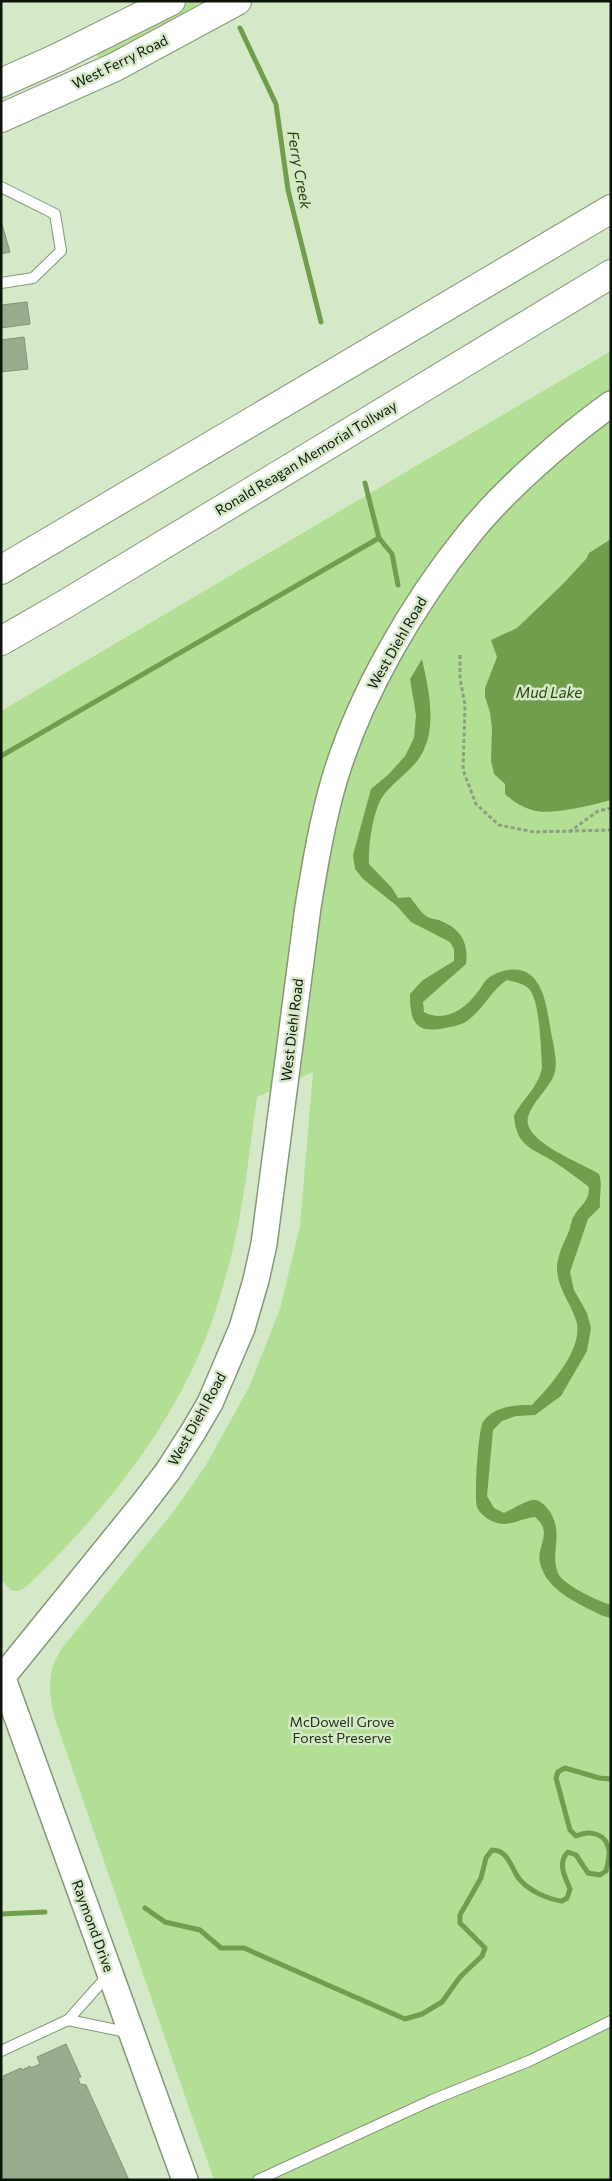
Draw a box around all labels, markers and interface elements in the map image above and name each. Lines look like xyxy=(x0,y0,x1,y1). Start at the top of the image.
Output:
street label: West Ferry Road xyxy=(69,31,170,92)
water label: Ferry Creek xyxy=(284,129,316,211)
street label: Ronald Reagan Memorial Tollway xyxy=(212,396,400,519)
street label: West Diehl Road xyxy=(363,594,430,692)
water label: Mud Lake xyxy=(516,683,582,701)
street label: West Diehl Road xyxy=(277,977,306,1082)
street label: West Diehl Road xyxy=(164,1369,229,1468)
park label: McDowell Grove Forest Preserve xyxy=(290,1713,394,1746)
street label: Raymond Drive xyxy=(69,1877,118,1974)

